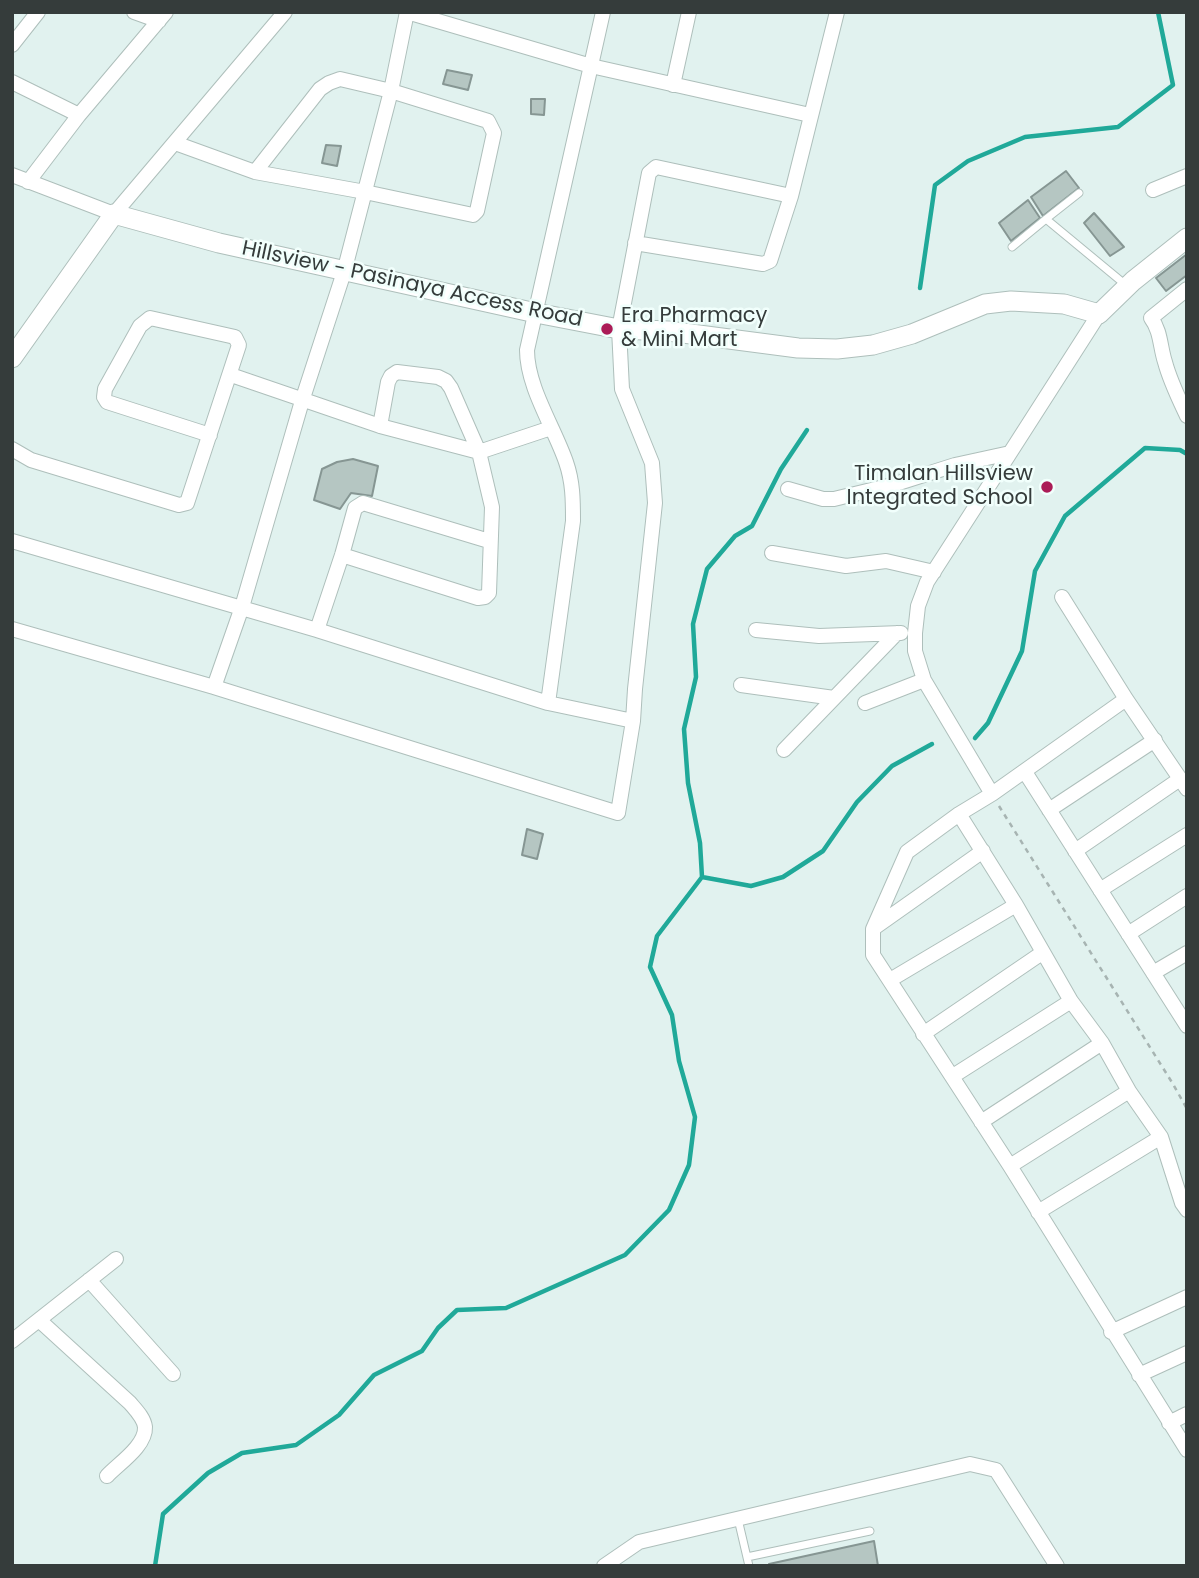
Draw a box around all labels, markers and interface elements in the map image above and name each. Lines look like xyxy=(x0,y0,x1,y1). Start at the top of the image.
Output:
street label: Hillsview - Pasinaya Access Road xyxy=(239,237,585,333)
place label: Era Pharmacy & Mini Mart xyxy=(621,304,767,354)
marker: Era Pharmacy & Mini Mart xyxy=(599,321,615,337)
place label: Timalan Hillsview Integrated School xyxy=(846,462,1033,512)
marker: Timalan Hillsview Integrated School xyxy=(1039,479,1055,495)

